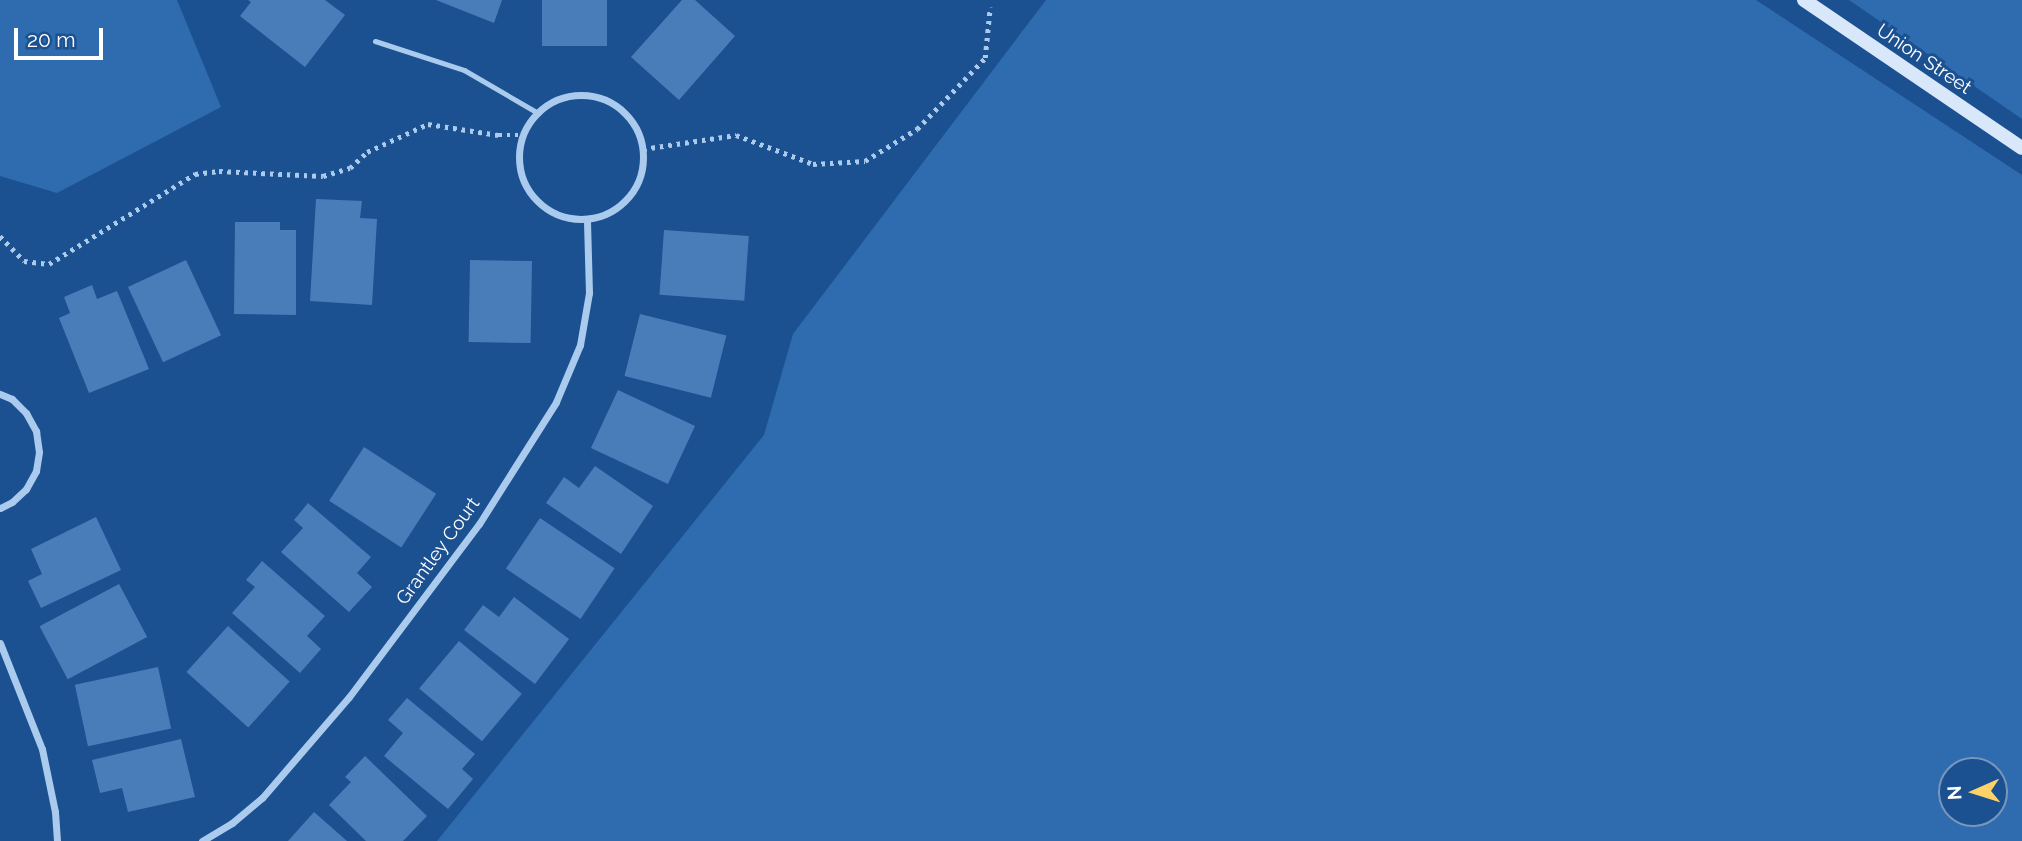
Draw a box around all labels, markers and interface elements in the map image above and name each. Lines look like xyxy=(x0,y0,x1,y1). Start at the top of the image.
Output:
scale bar xyxy=(18,14,107,58)
street label: Union Street xyxy=(1872,19,1976,99)
text: 20 m xyxy=(27,27,75,52)
street label: Grantley Court xyxy=(391,493,485,609)
north arrow xyxy=(1938,757,2008,827)
text: N xyxy=(1943,785,1965,801)

